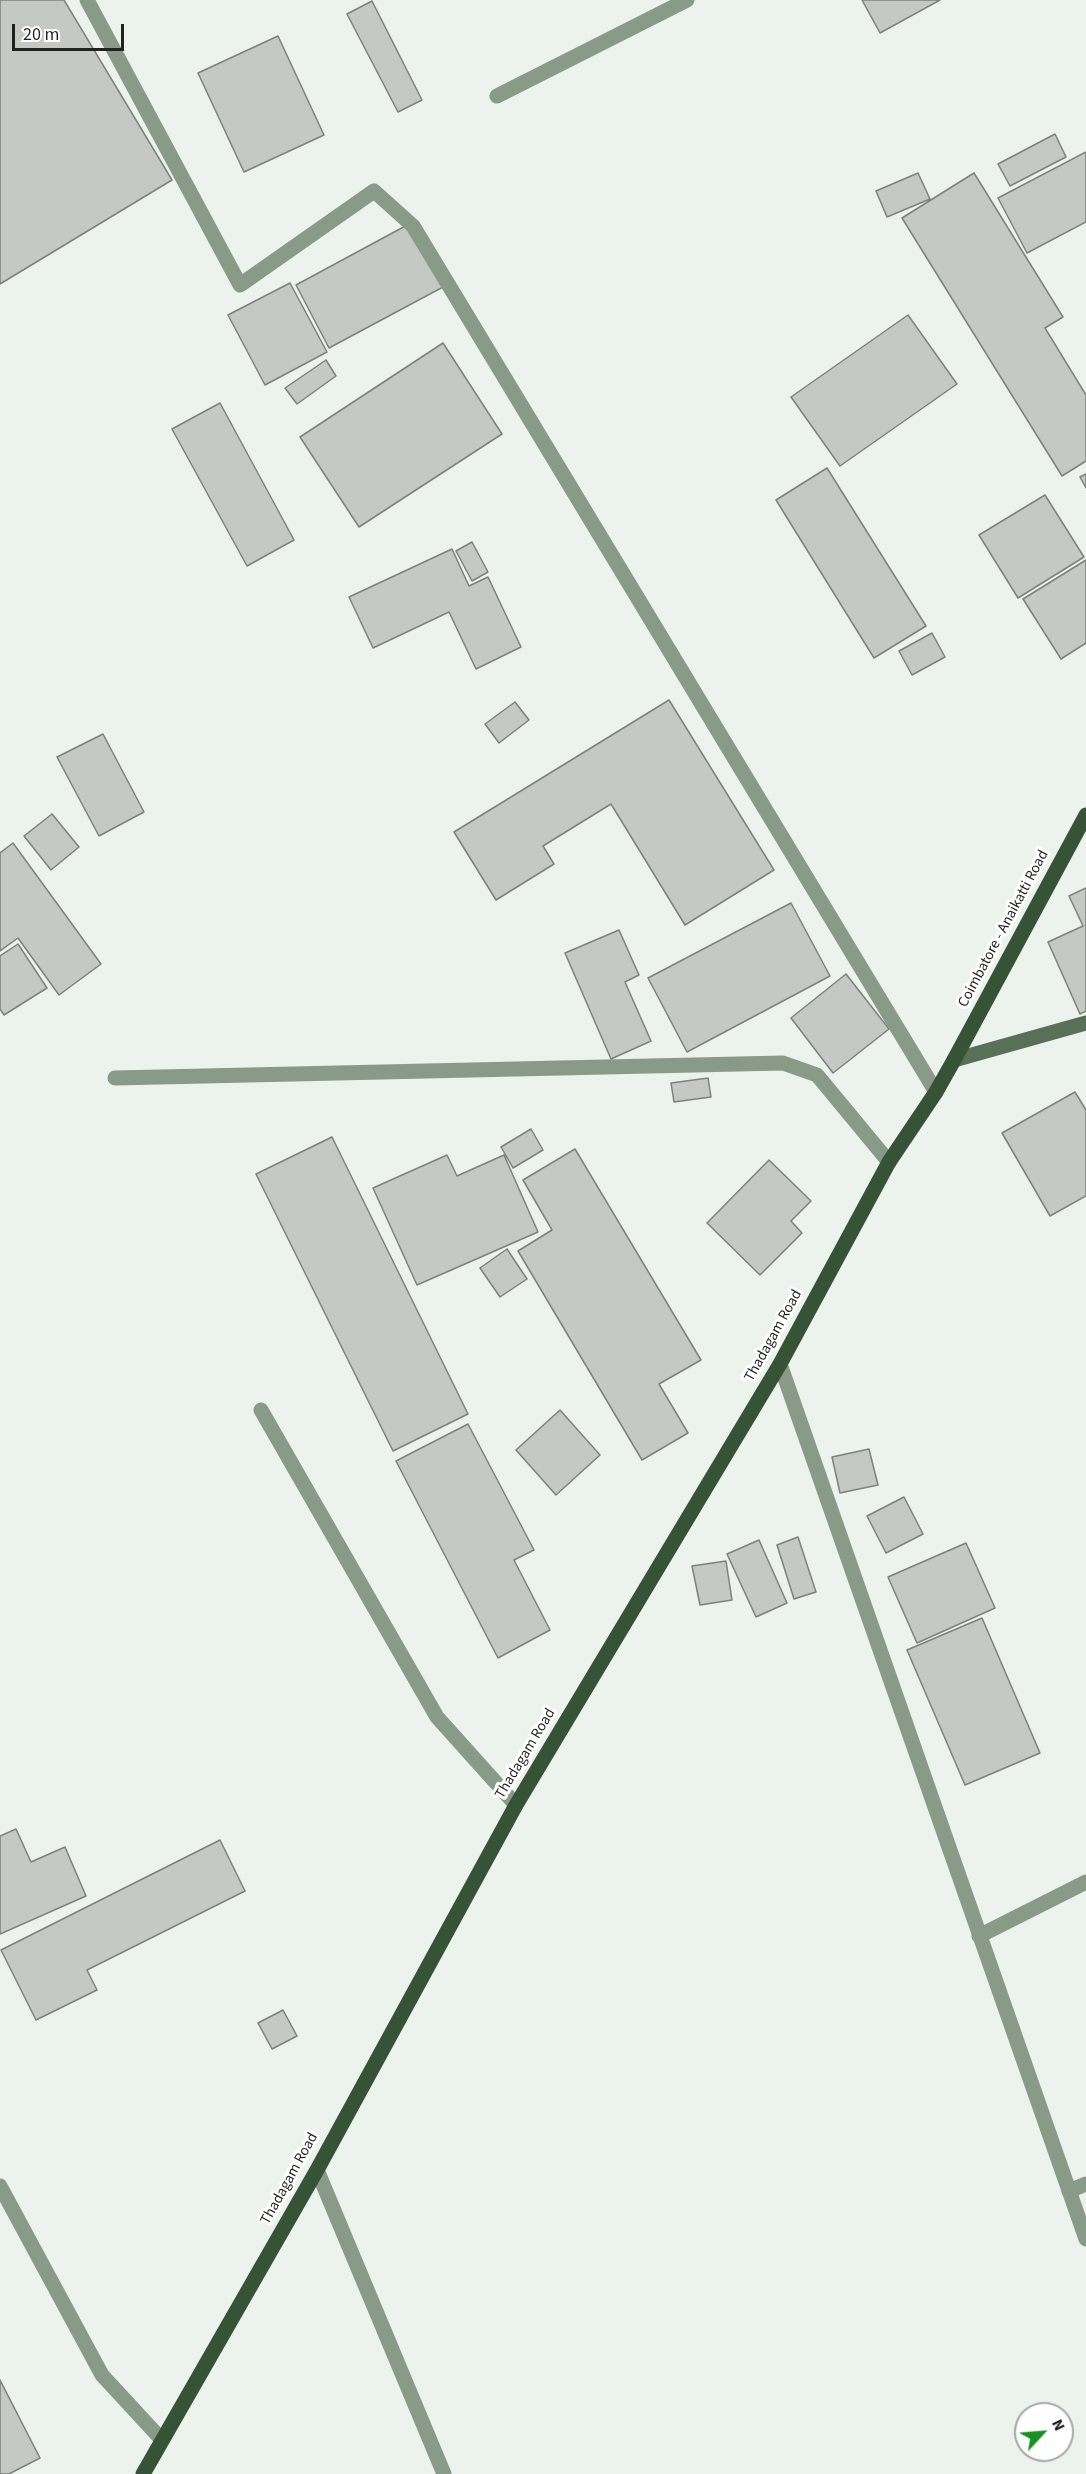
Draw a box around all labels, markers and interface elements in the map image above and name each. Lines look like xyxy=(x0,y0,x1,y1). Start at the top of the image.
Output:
scale bar xyxy=(15,12,128,50)
text: 20 m xyxy=(23,22,59,47)
street label: Coimbatore - Anaikatti Road xyxy=(955,847,1053,1011)
street label: Thadagam Road xyxy=(741,1287,807,1385)
street label: Thadagam Road xyxy=(492,1706,560,1802)
street label: Thadagam Road xyxy=(257,2130,323,2228)
north arrow xyxy=(1014,2402,1074,2462)
text: N xyxy=(1046,2415,1071,2435)

